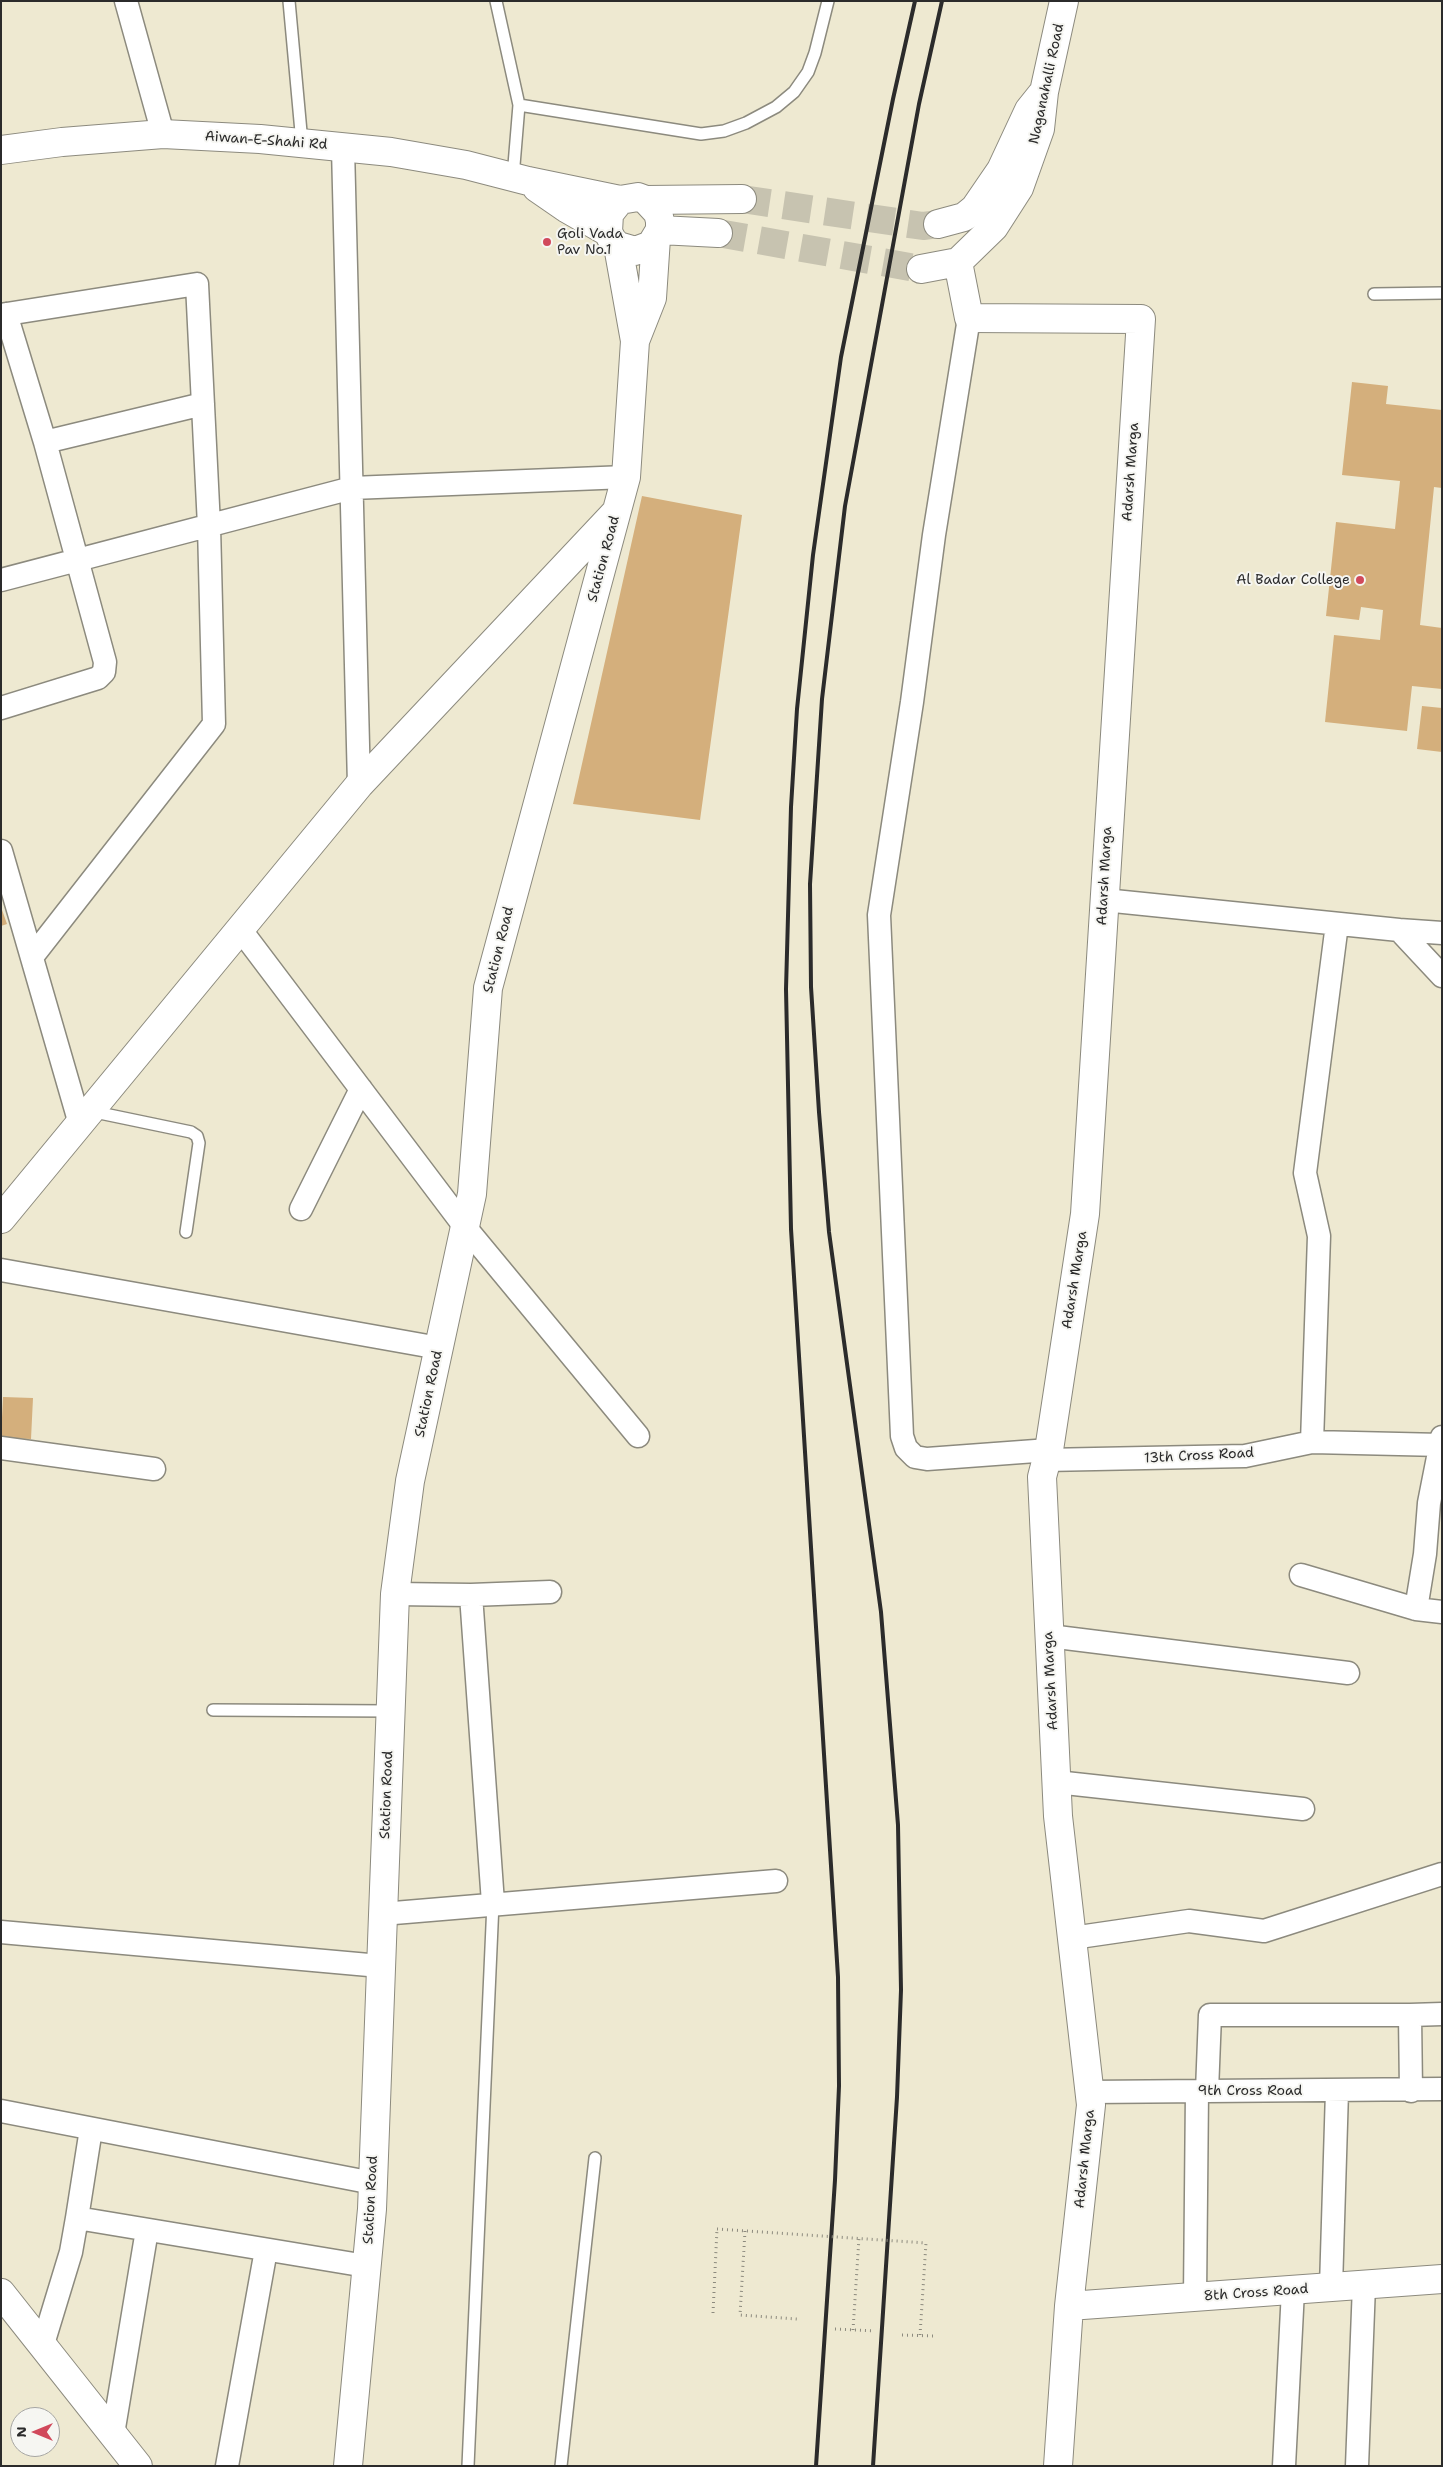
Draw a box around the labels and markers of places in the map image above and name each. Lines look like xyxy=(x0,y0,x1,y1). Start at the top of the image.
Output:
place label: Goli Vada Pav No.1 xyxy=(557,226,623,258)
marker: Goli Vada Pav No.1 xyxy=(541,236,553,248)
place label: Al Badar College xyxy=(1236,572,1350,588)
marker: Al Badar College xyxy=(1354,574,1366,586)

